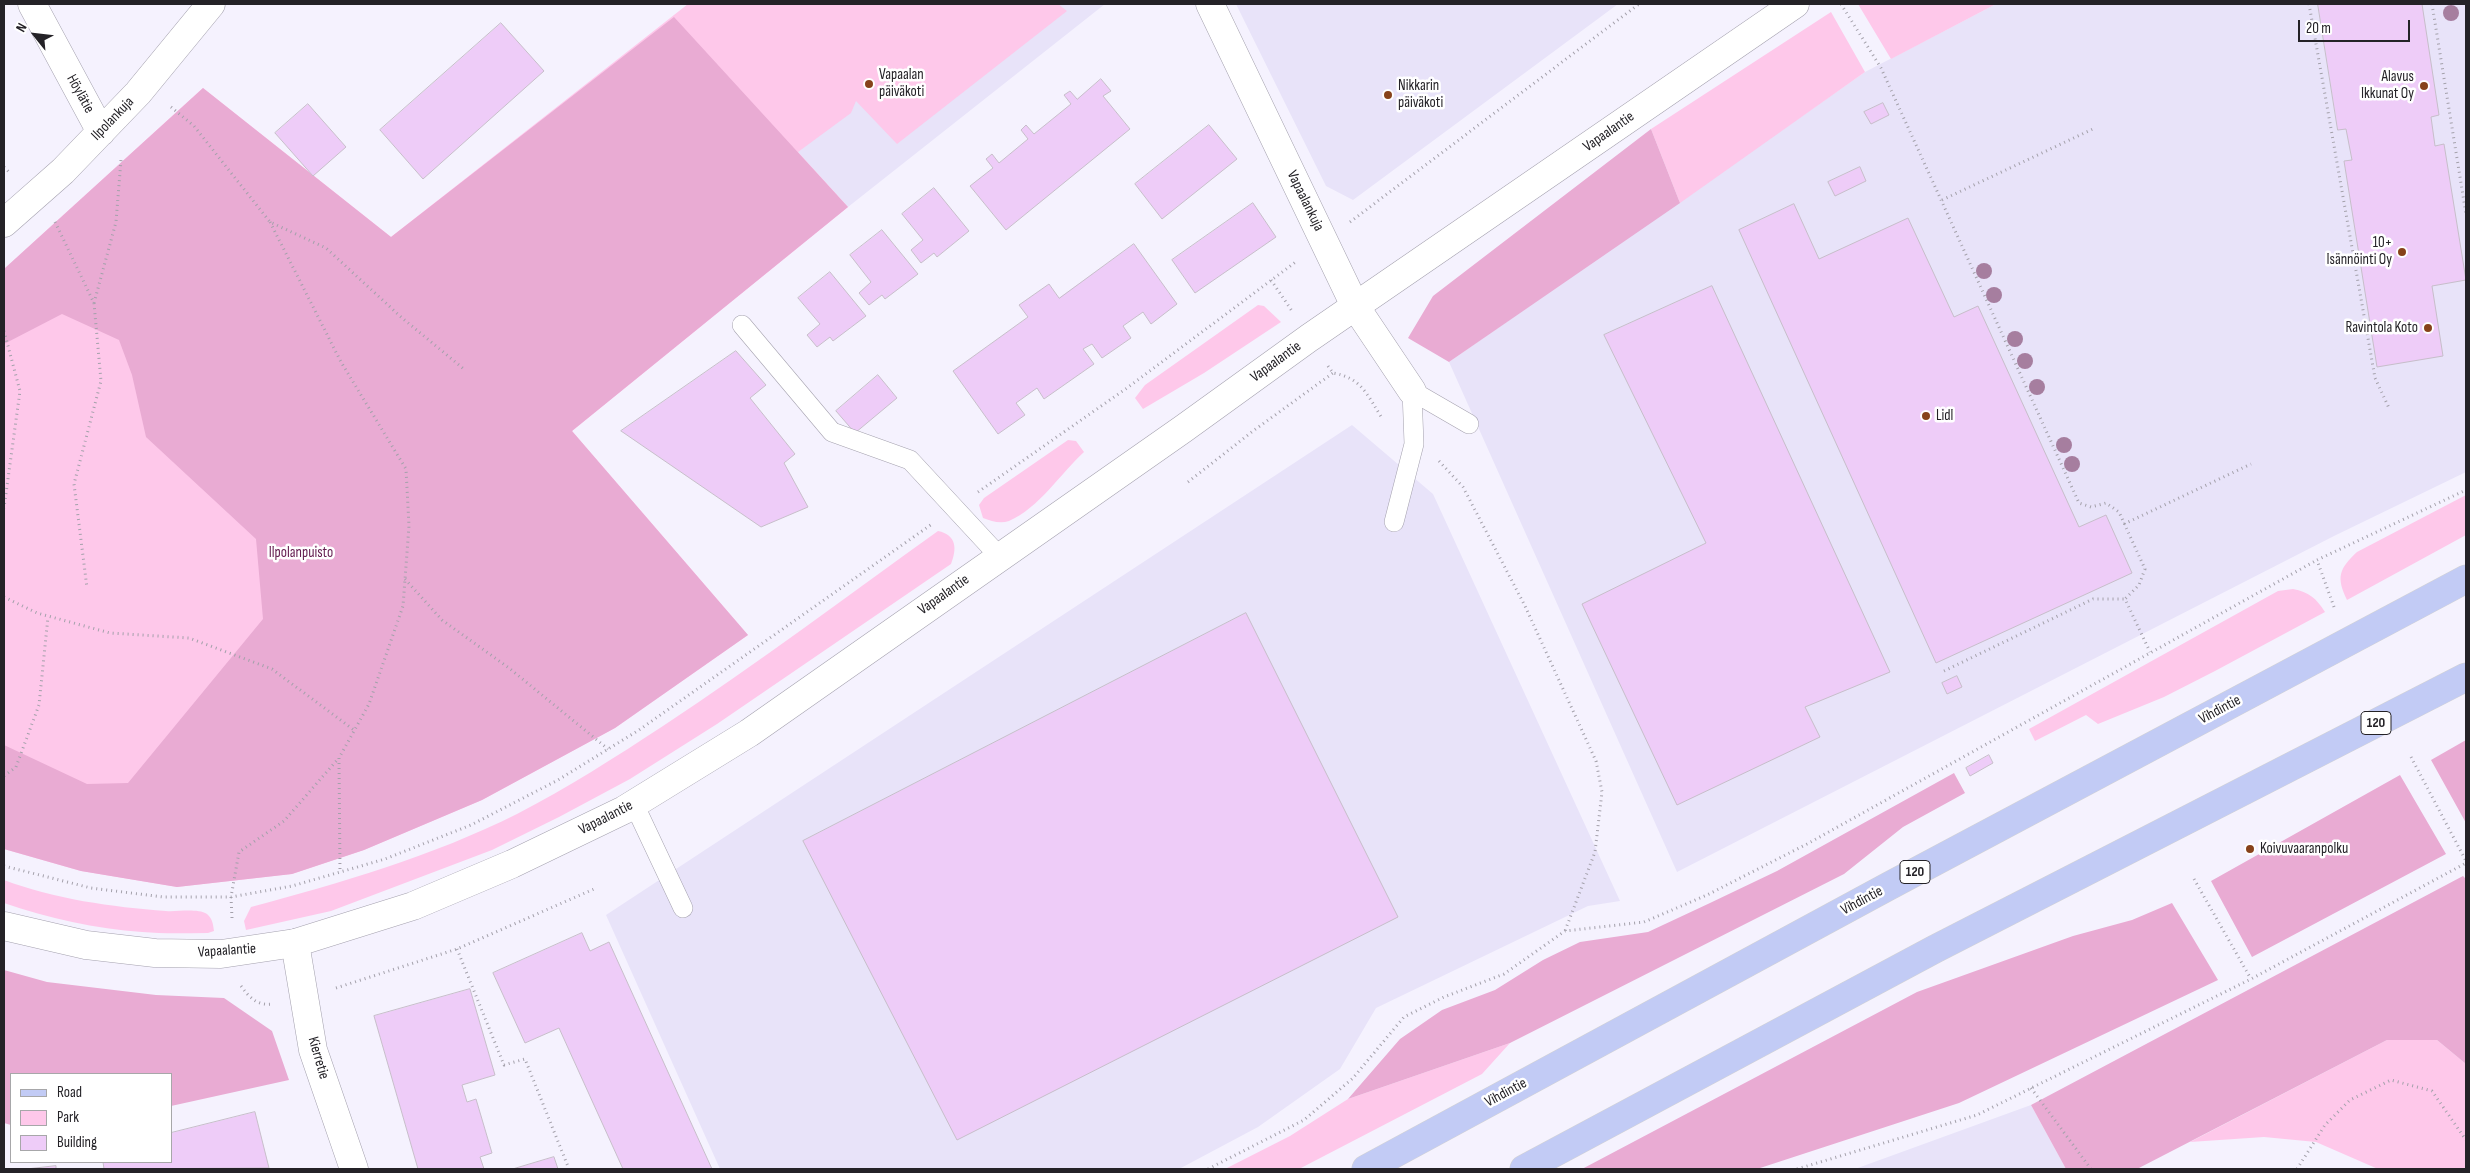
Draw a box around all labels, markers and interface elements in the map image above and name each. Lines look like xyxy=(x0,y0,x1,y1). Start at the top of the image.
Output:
north arrow xyxy=(10,10,60,60)
scale bar xyxy=(2300,10,2412,42)
text: 20 m xyxy=(2306,19,2331,38)
text: N xyxy=(12,20,31,35)
place label: Vapaalan päiväkoti xyxy=(879,66,924,101)
place label: Alavus Ikkunat Oy xyxy=(2361,68,2414,103)
street label: Höylätie xyxy=(62,71,98,117)
place label: Nikkarin päiväkoti xyxy=(1398,77,1443,112)
marker: Vapaalan päiväkoti xyxy=(863,78,875,90)
marker: Alavus Ikkunat Oy xyxy=(2418,80,2430,92)
marker: Nikkarin päiväkoti xyxy=(1382,89,1394,101)
street label: Ilpolankuja xyxy=(88,93,138,145)
street label: Vapaalantie xyxy=(1580,108,1638,156)
street label: Vapaalankuja xyxy=(1283,168,1327,234)
place label: 10+ Isännöinti Oy xyxy=(2327,234,2392,269)
marker: 10+ Isännöinti Oy xyxy=(2396,246,2408,258)
place label: Ravintola Koto xyxy=(2345,319,2418,337)
marker: Ravintola Koto xyxy=(2422,322,2434,334)
street label: Vapaalantie xyxy=(1247,338,1305,386)
place label: Lidl xyxy=(1936,407,1953,425)
marker: Lidl xyxy=(1920,410,1932,422)
park label: Ilpolanpuisto xyxy=(269,544,333,562)
street label: Vapaalantie xyxy=(915,571,973,619)
street label: Vihdintie xyxy=(2196,692,2244,728)
road number: 120 xyxy=(2361,711,2391,734)
street label: Vapaalantie xyxy=(576,797,636,839)
place label: Koivuvaaranpolku xyxy=(2260,840,2348,858)
marker: Koivuvaaranpolku xyxy=(2244,843,2256,855)
road number: 120 xyxy=(1900,860,1930,884)
street label: Vihdintie xyxy=(1838,883,1886,919)
street label: Vapaalantie xyxy=(197,940,257,962)
street label: Kierretie xyxy=(303,1035,333,1081)
legend xyxy=(10,1073,172,1163)
street label: Vihdintie xyxy=(1482,1075,1530,1111)
text: Road xyxy=(57,1083,82,1102)
text: Park xyxy=(57,1108,79,1127)
text: Building xyxy=(57,1133,97,1152)

